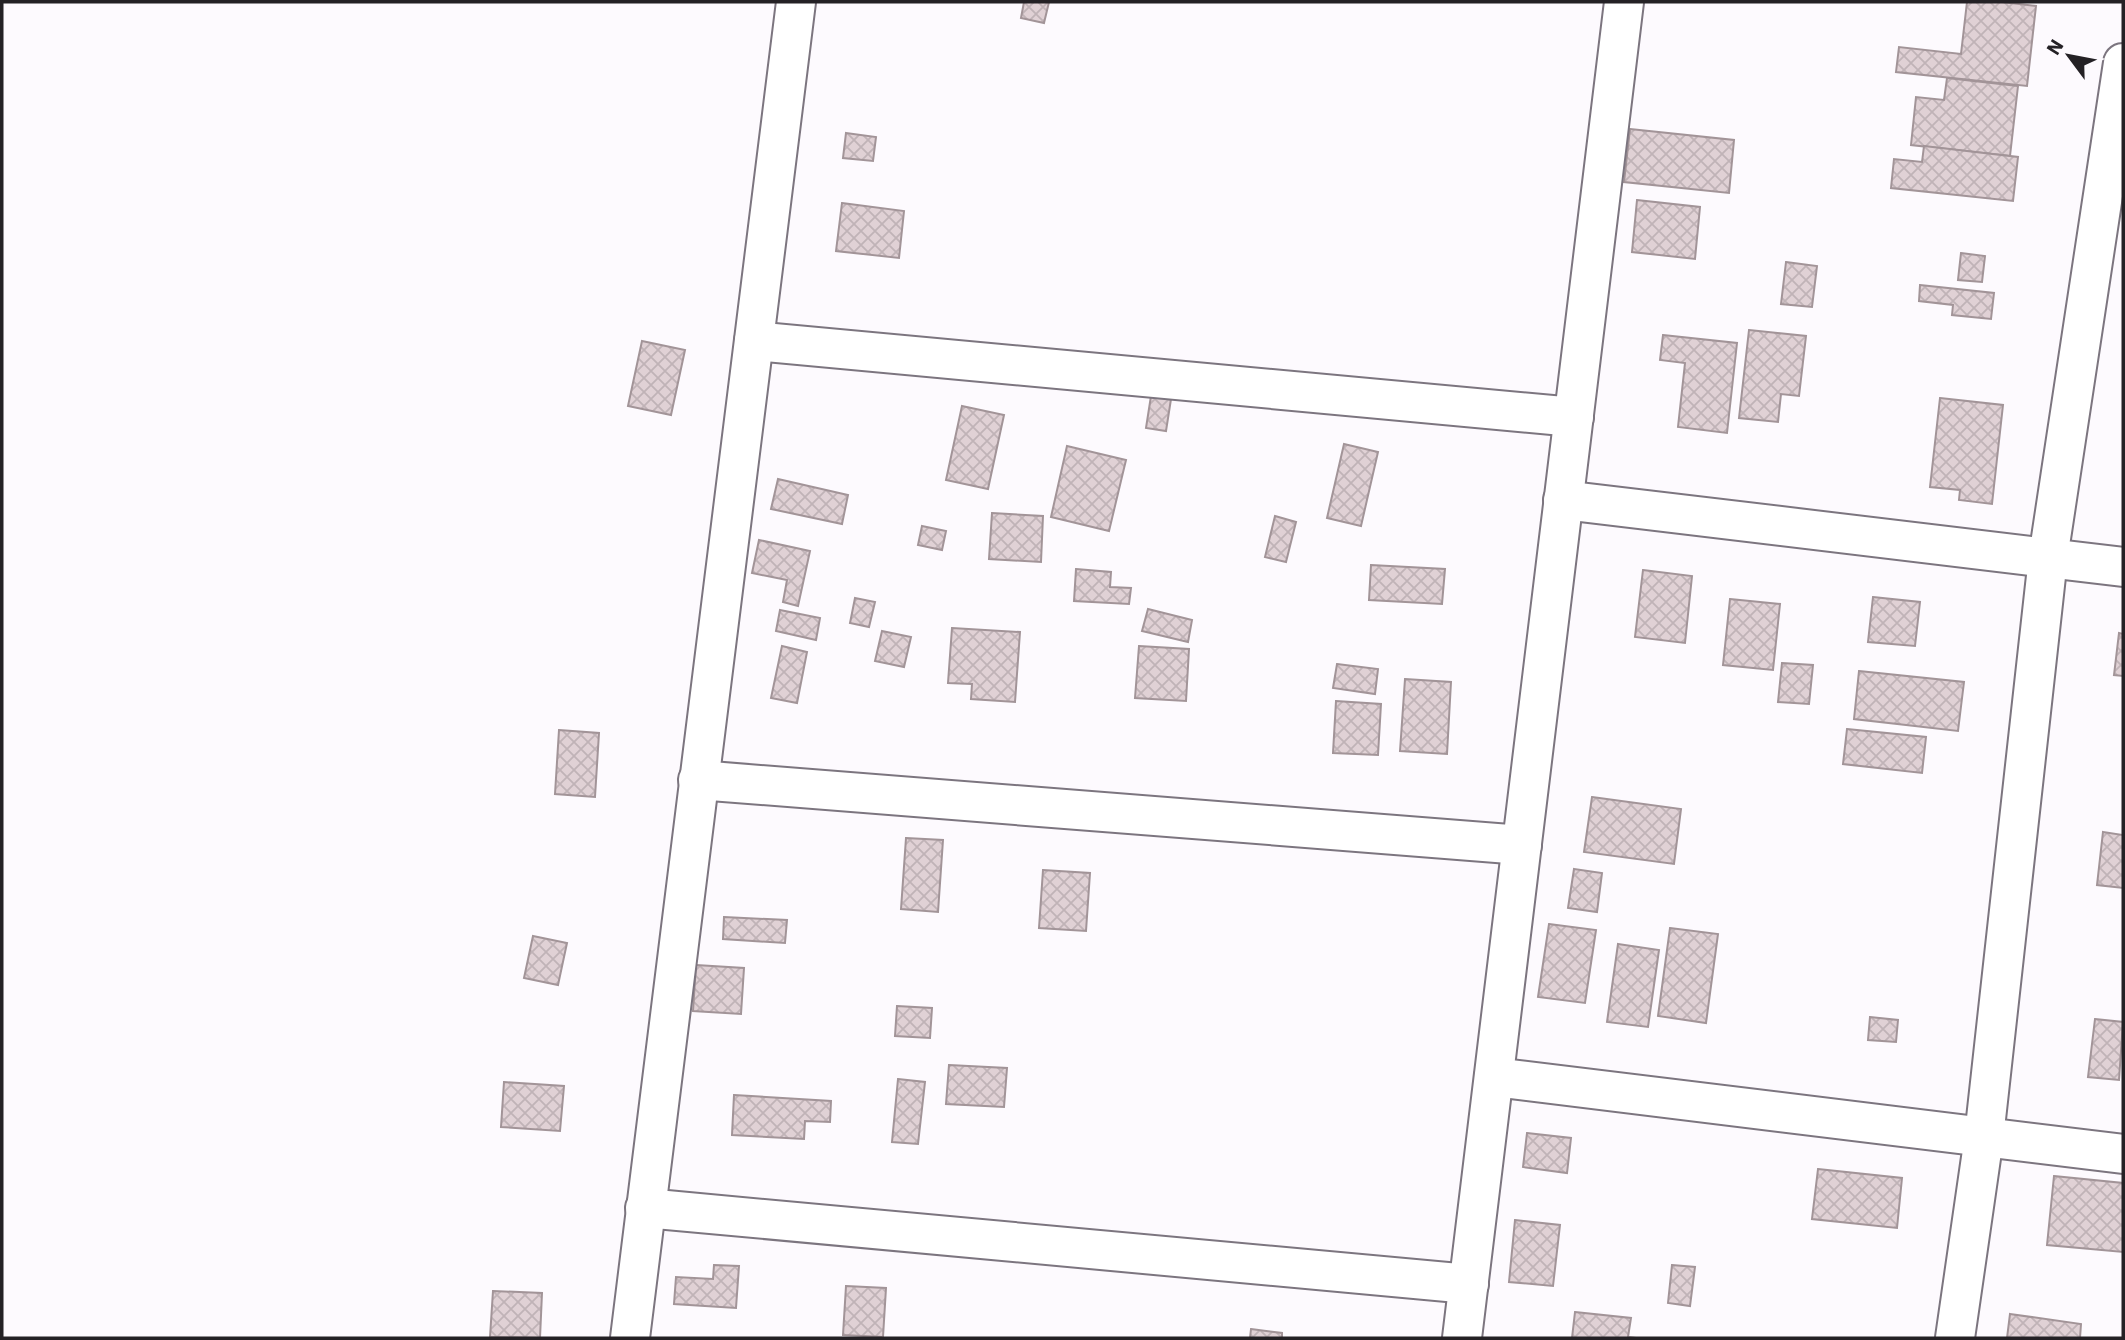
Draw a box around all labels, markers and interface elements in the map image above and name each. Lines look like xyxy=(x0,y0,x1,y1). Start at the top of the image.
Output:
north arrow xyxy=(2034,21,2104,91)
text: N xyxy=(2041,35,2068,59)

